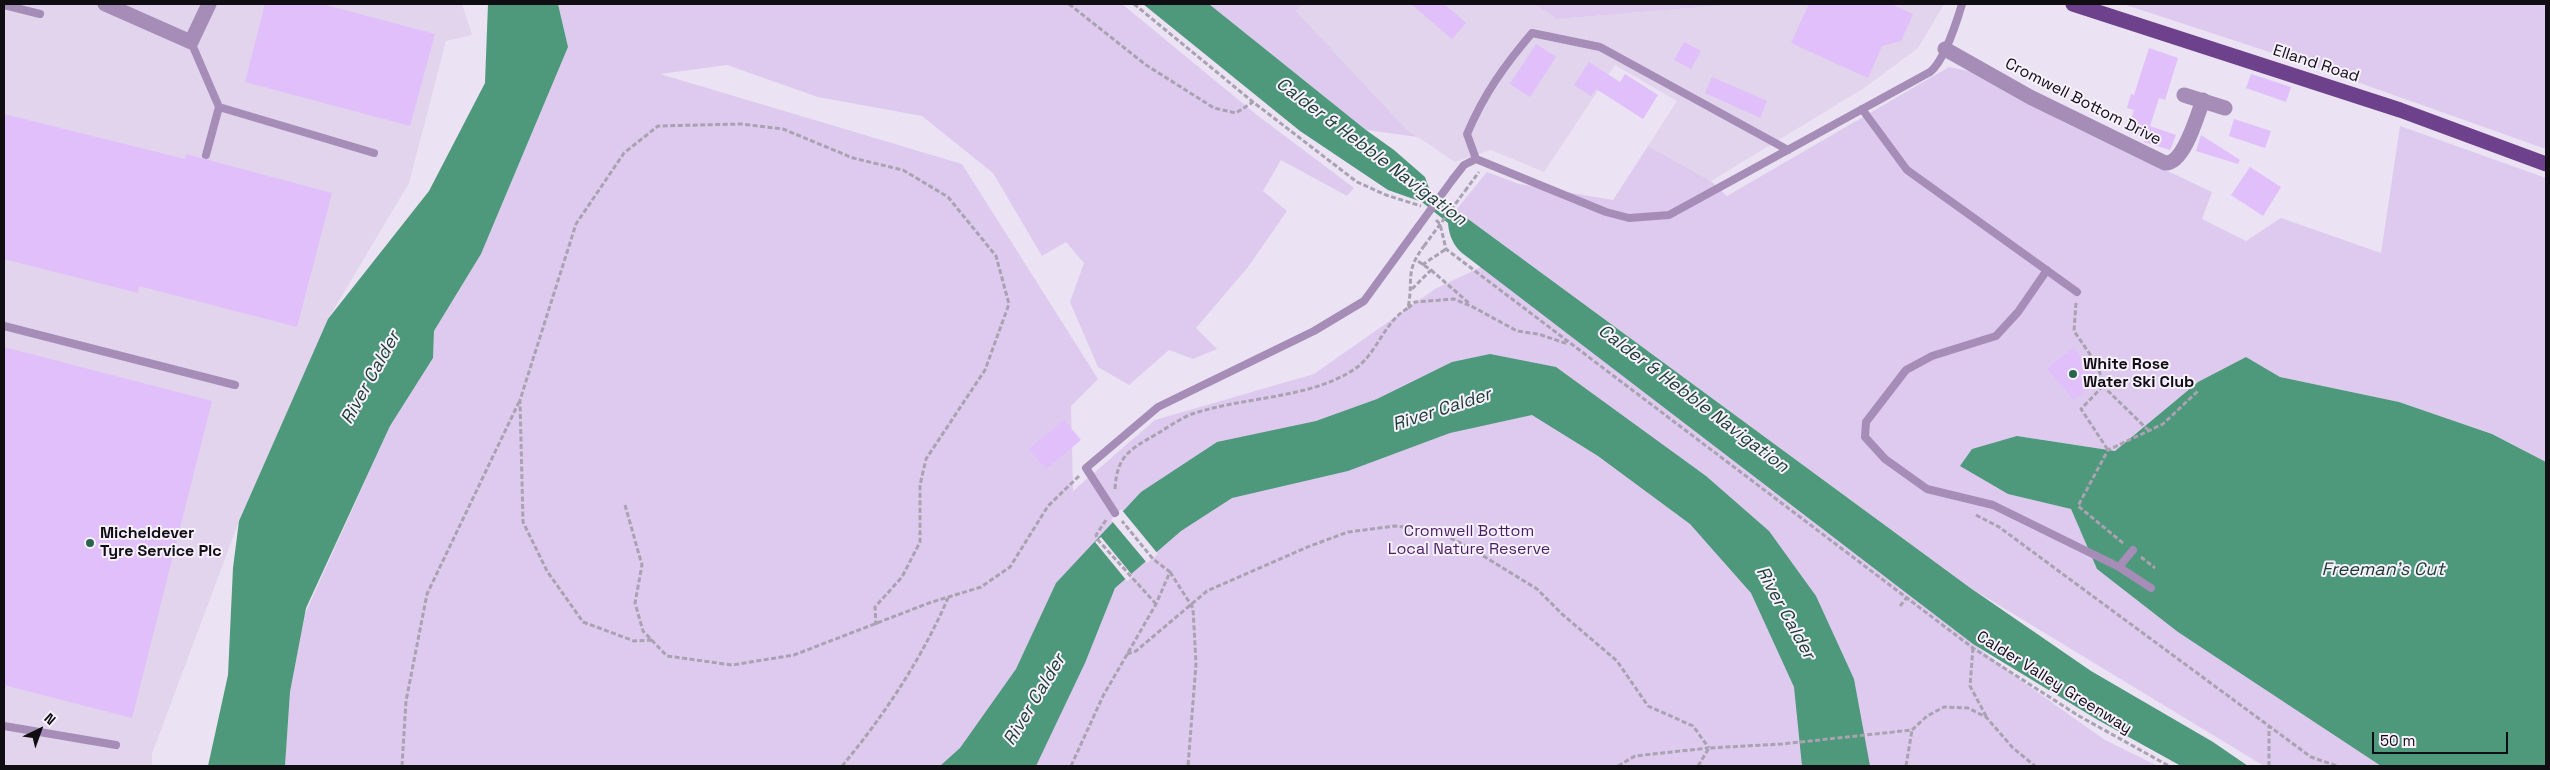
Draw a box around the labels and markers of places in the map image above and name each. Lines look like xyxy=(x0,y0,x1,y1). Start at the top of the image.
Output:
place label: White Rose Water Ski Club xyxy=(2083,355,2194,393)
marker: White Rose Water Ski Club xyxy=(2067,368,2079,380)
place label: Micheldever Tyre Service Plc xyxy=(100,524,222,562)
marker: Micheldever Tyre Service Plc xyxy=(84,537,96,549)

